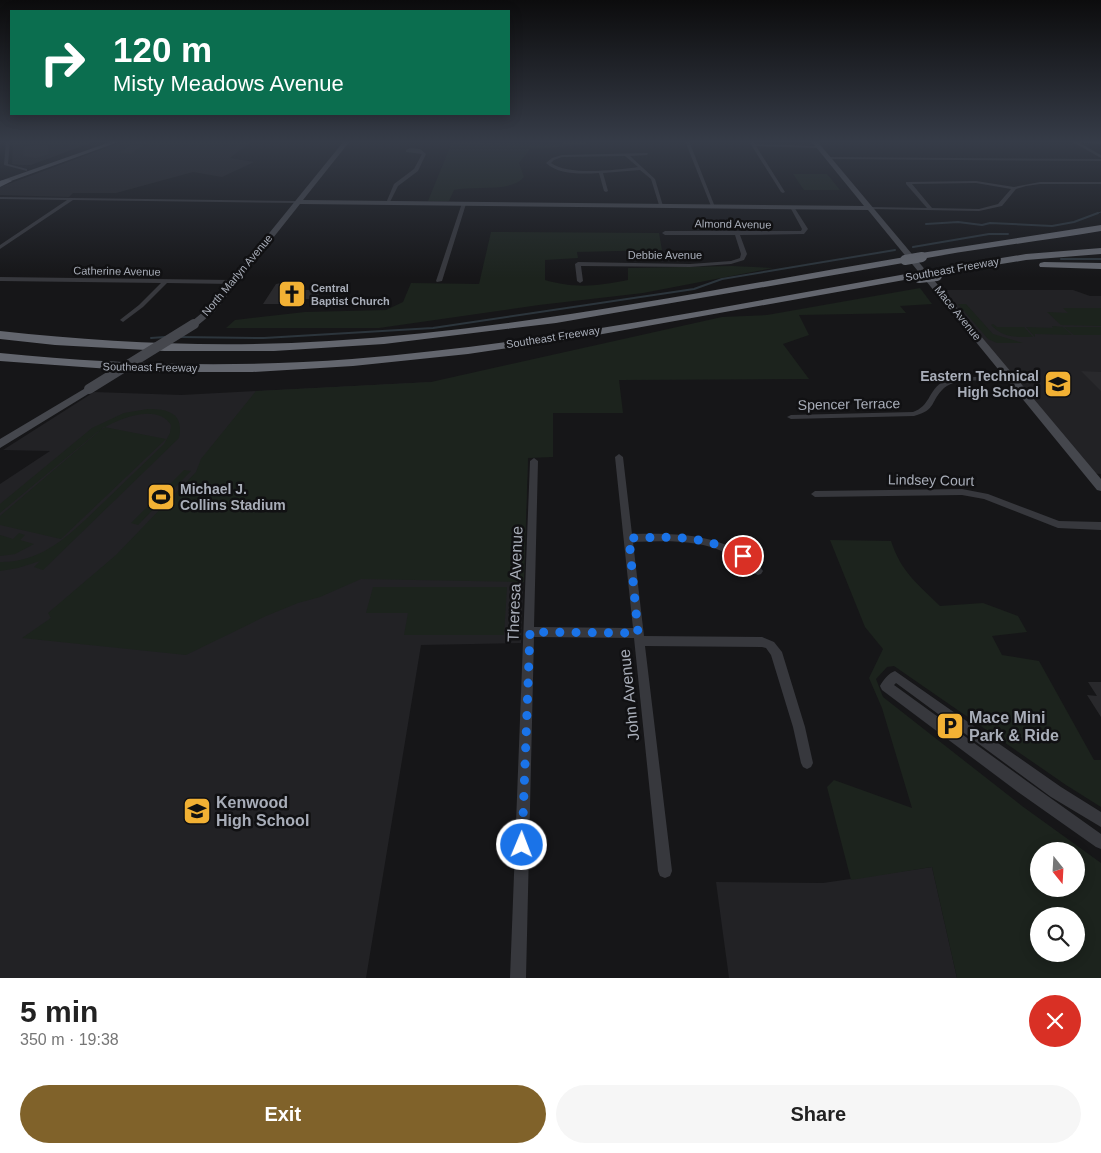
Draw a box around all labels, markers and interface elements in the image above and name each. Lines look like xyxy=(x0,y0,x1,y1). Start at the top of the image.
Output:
icon: right xyxy=(30,30,95,95)
text: 120 m xyxy=(113,30,212,69)
text: Misty Meadows Avenue xyxy=(113,71,344,96)
street label: Almond Avenue xyxy=(694,217,772,231)
street label: North Marlyn Avenue xyxy=(199,232,275,318)
street label: Debbie Avenue xyxy=(628,249,702,261)
street label: Southeast Freeway xyxy=(904,255,1000,283)
street label: Catherine Avenue xyxy=(73,264,161,278)
church icon: Central Baptist Church xyxy=(277,279,307,309)
place label: Central Baptist Church xyxy=(311,282,390,307)
street label: Mace Avenue xyxy=(932,283,984,343)
street label: Southeast Freeway xyxy=(505,324,601,350)
street label: Southeast Freeway xyxy=(103,360,198,374)
place label: Eastern Technical High School xyxy=(920,368,1039,400)
school or university icon: Eastern Technical High School xyxy=(1043,369,1073,399)
street label: Spencer Terrace xyxy=(798,395,901,413)
street label: Lindsey Court xyxy=(888,471,974,489)
place label: Michael J. Collins Stadium xyxy=(180,481,286,513)
sports icon: Michael J. Collins Stadium xyxy=(146,482,176,512)
street label: Theresa Avenue xyxy=(504,526,526,642)
pin xyxy=(722,535,764,577)
icon: arrive xyxy=(729,542,757,570)
street label: John Avenue xyxy=(616,648,642,742)
place label: Mace Mini Park & Ride xyxy=(969,709,1059,744)
parking icon: Mace Mini Park & Ride xyxy=(935,711,965,741)
place label: Kenwood High School xyxy=(216,794,309,829)
school or university icon: Kenwood High School xyxy=(182,796,212,826)
position arrow xyxy=(495,818,547,870)
north arrow xyxy=(1030,842,1085,898)
map controls xyxy=(1030,842,1085,962)
button: search xyxy=(1030,907,1085,962)
text: 5 min xyxy=(20,995,98,1028)
button: close xyxy=(1029,995,1081,1047)
text: 350 m · 19:38 xyxy=(20,1031,119,1048)
button: Exit xyxy=(20,1085,546,1143)
button: Share xyxy=(556,1085,1081,1143)

